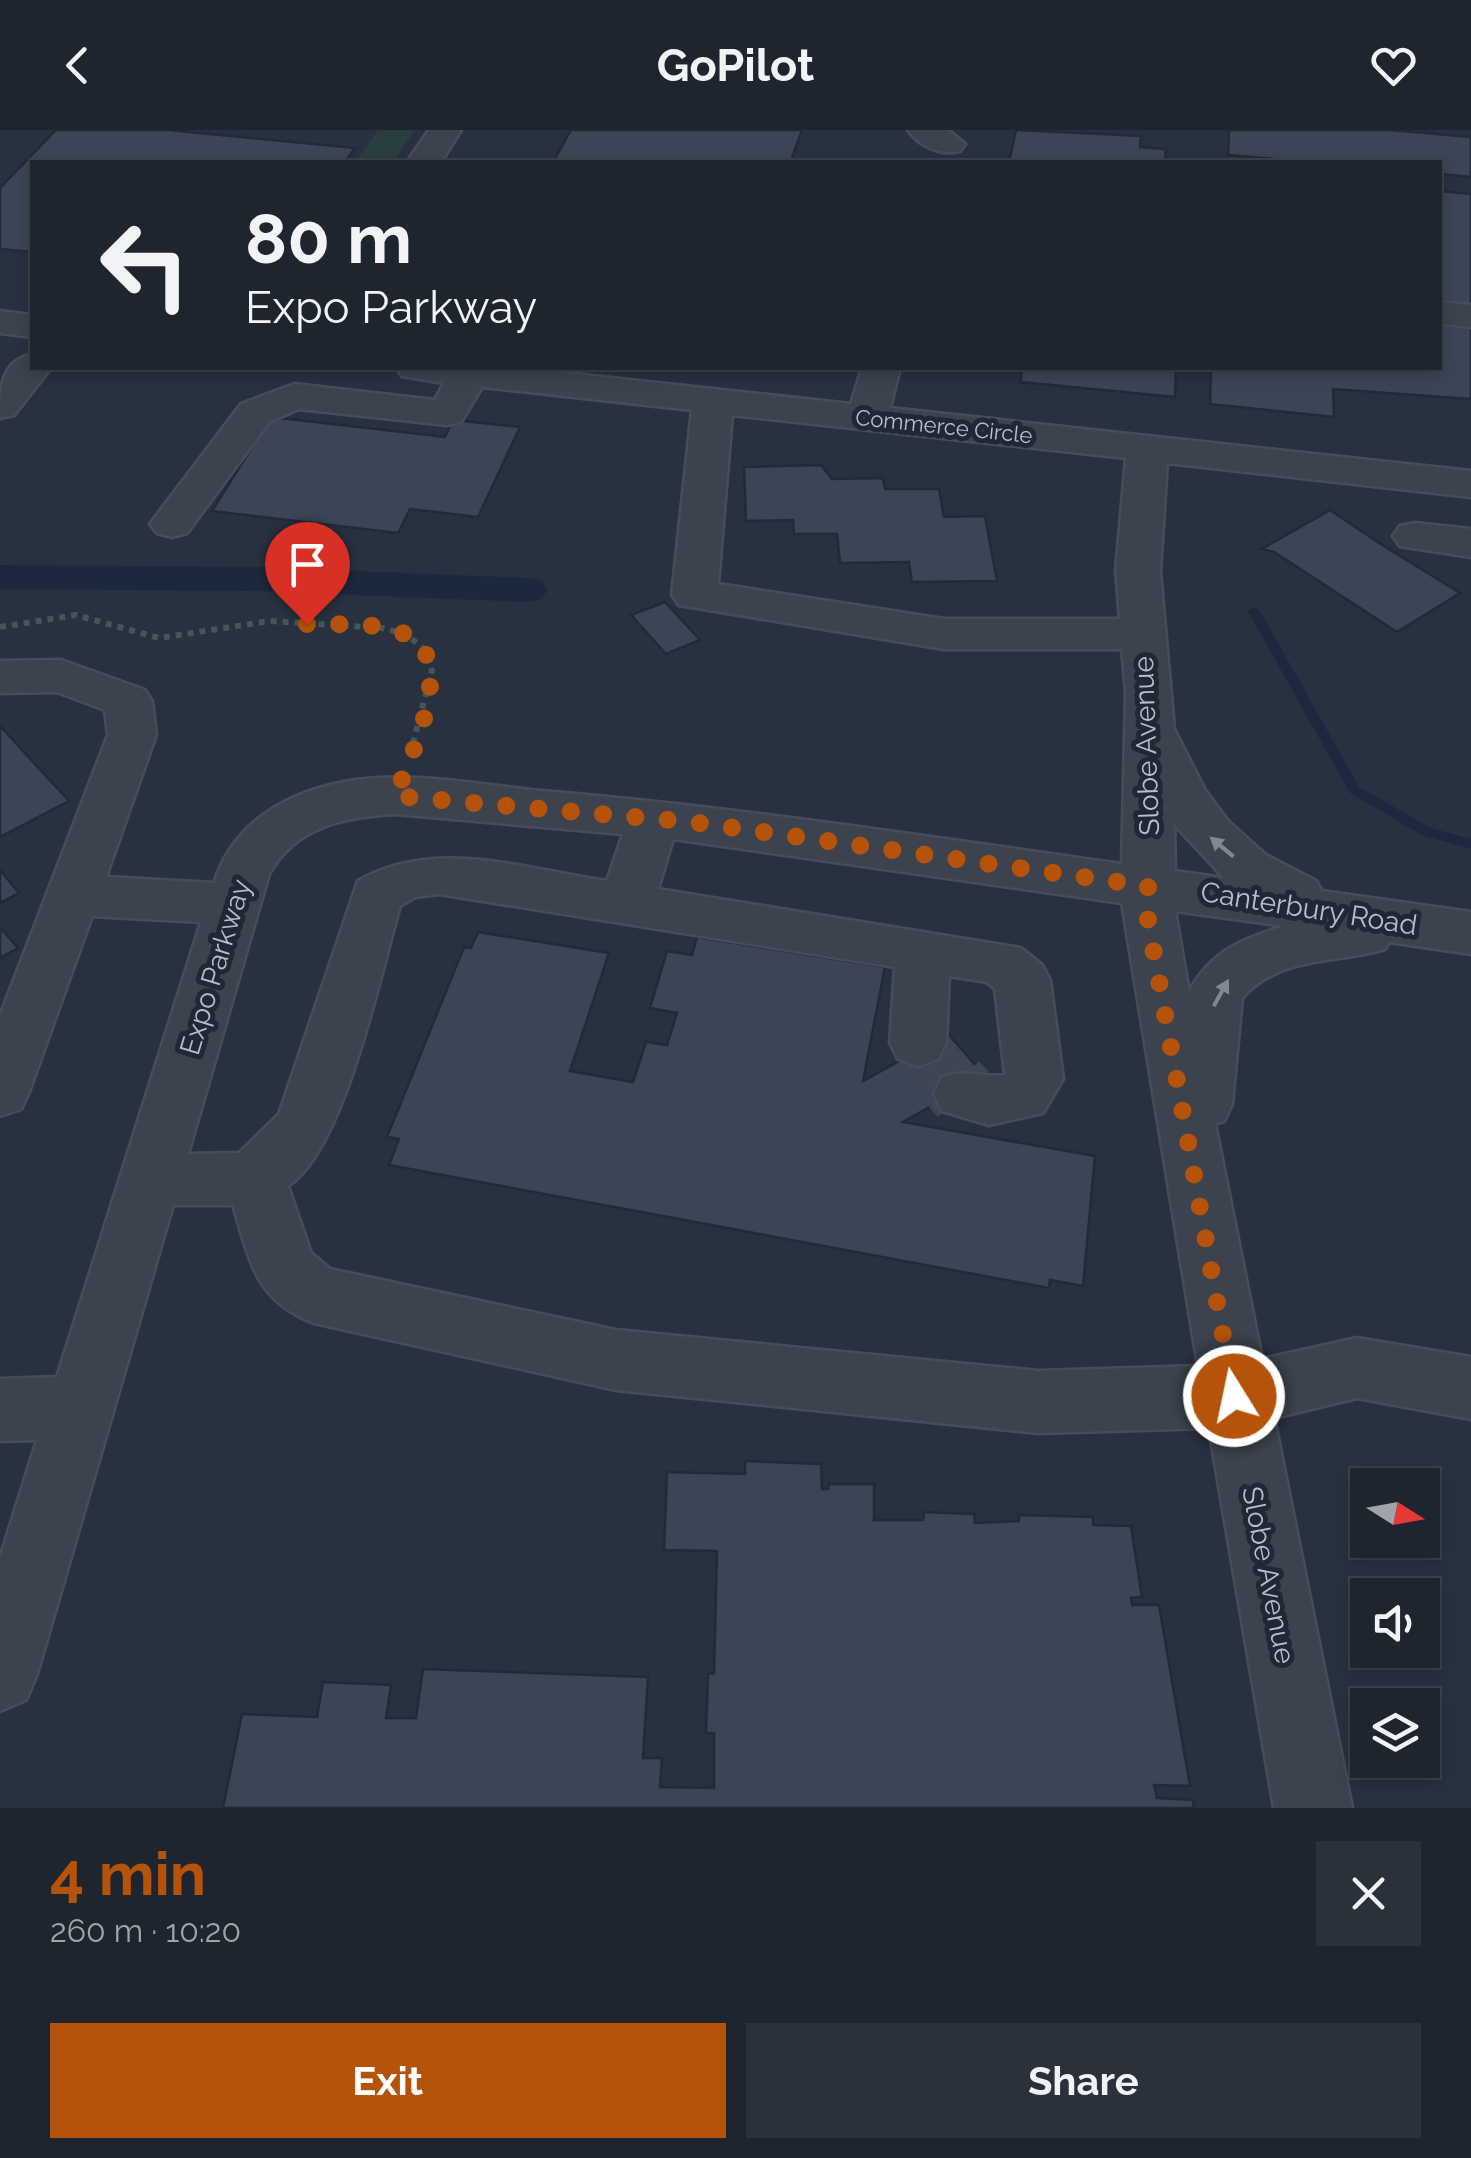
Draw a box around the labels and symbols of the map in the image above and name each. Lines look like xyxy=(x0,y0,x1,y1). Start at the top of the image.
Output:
street label: Commerce Circle xyxy=(854,404,1034,448)
pin xyxy=(265,522,350,625)
street label: Slobe Avenue xyxy=(1127,656,1166,836)
one-way arrow xyxy=(1209,837,1234,858)
street label: Expo Parkway xyxy=(173,875,258,1059)
street label: Canterbury Road xyxy=(1198,875,1419,942)
one-way arrow xyxy=(1211,979,1229,1007)
position arrow xyxy=(1182,1344,1286,1448)
north arrow xyxy=(1350,1468,1440,1558)
street label: Slobe Avenue xyxy=(1235,1484,1302,1666)

